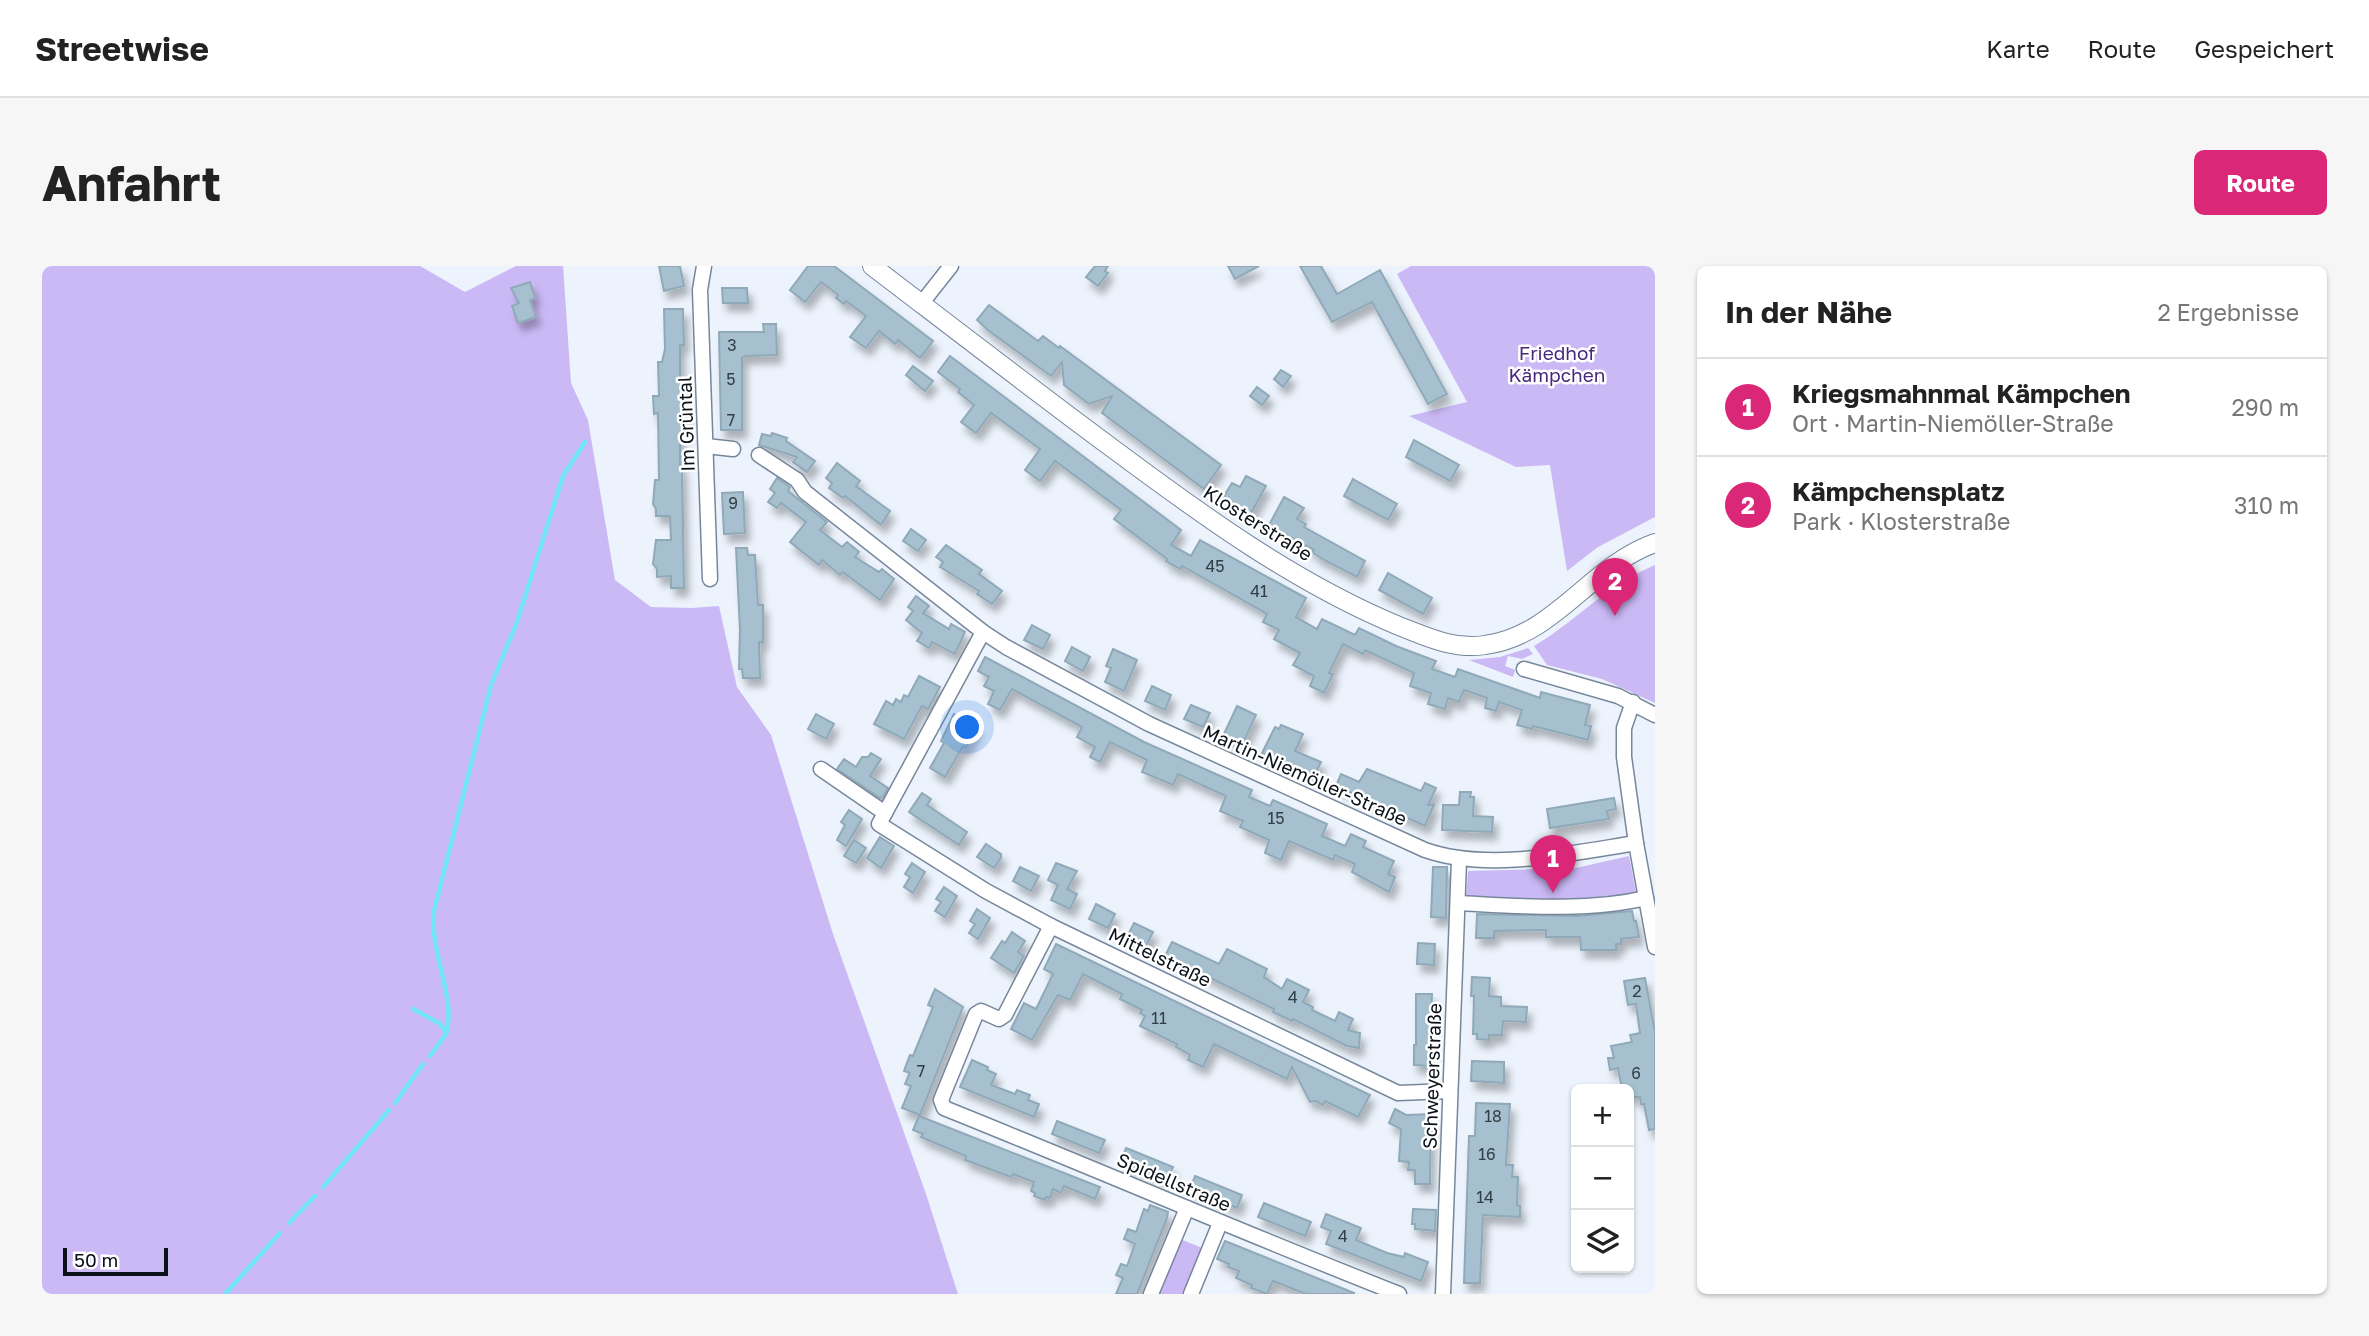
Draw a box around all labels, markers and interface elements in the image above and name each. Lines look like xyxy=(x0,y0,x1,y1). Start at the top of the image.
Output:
text: Streetwise xyxy=(35,29,209,68)
text: Karte xyxy=(1986,34,2050,63)
text: Route xyxy=(2088,34,2156,63)
text: Gespeichert xyxy=(2194,34,2334,63)
button: Route xyxy=(2194,150,2327,215)
text: Anfahrt xyxy=(42,153,221,212)
text: In der Nähe xyxy=(1725,294,1892,330)
text: 2 Ergebnisse xyxy=(2157,298,2299,326)
house number: 3 xyxy=(727,335,737,355)
park label: Friedhof Kämpchen xyxy=(1509,341,1605,386)
house number: 5 xyxy=(726,369,736,389)
street label: Im Grüntal xyxy=(672,376,699,472)
text: Kriegsmahnmal Kämpchen xyxy=(1792,378,2131,409)
text: 1 xyxy=(1742,393,1754,421)
text: 290 m xyxy=(2231,393,2299,421)
text: Ort · Martin-Niemöller-Straße xyxy=(1792,409,2114,437)
house number: 7 xyxy=(727,410,735,430)
text: Kämpchensplatz xyxy=(1792,476,2005,507)
street label: Klosterstraße xyxy=(1200,480,1317,565)
text: 2 xyxy=(1741,491,1755,519)
text: 310 m xyxy=(2234,491,2299,519)
house number: 9 xyxy=(728,493,738,513)
text: Park · Klosterstraße xyxy=(1792,507,2010,535)
house number: 45 xyxy=(1205,556,1225,576)
pin: 2 xyxy=(1592,558,1638,616)
house number: 41 xyxy=(1250,581,1268,601)
your location xyxy=(950,710,984,744)
street label: Martin-Niemöller-Straße xyxy=(1200,719,1411,830)
house number: 15 xyxy=(1267,808,1285,828)
pin: 1 xyxy=(1530,835,1576,893)
street label: Mittelstraße xyxy=(1105,922,1215,991)
house number: 2 xyxy=(1632,981,1642,1001)
house number: 4 xyxy=(1288,987,1298,1007)
street label: Schweyerstraße xyxy=(1417,1003,1446,1149)
house number: 11 xyxy=(1151,1008,1167,1028)
house number: 7 xyxy=(917,1061,925,1081)
house number: 6 xyxy=(1631,1063,1641,1083)
map controls xyxy=(1571,1084,1634,1273)
button: + xyxy=(1571,1084,1634,1147)
house number: 18 xyxy=(1484,1106,1502,1126)
house number: 16 xyxy=(1478,1144,1496,1164)
street label: Spidellstraße xyxy=(1114,1147,1235,1216)
button: − xyxy=(1571,1147,1634,1210)
house number: 14 xyxy=(1476,1187,1494,1207)
button: layers xyxy=(1571,1210,1634,1273)
house number: 4 xyxy=(1338,1226,1348,1246)
scale bar xyxy=(63,1245,168,1277)
text: 50 m xyxy=(74,1248,118,1271)

